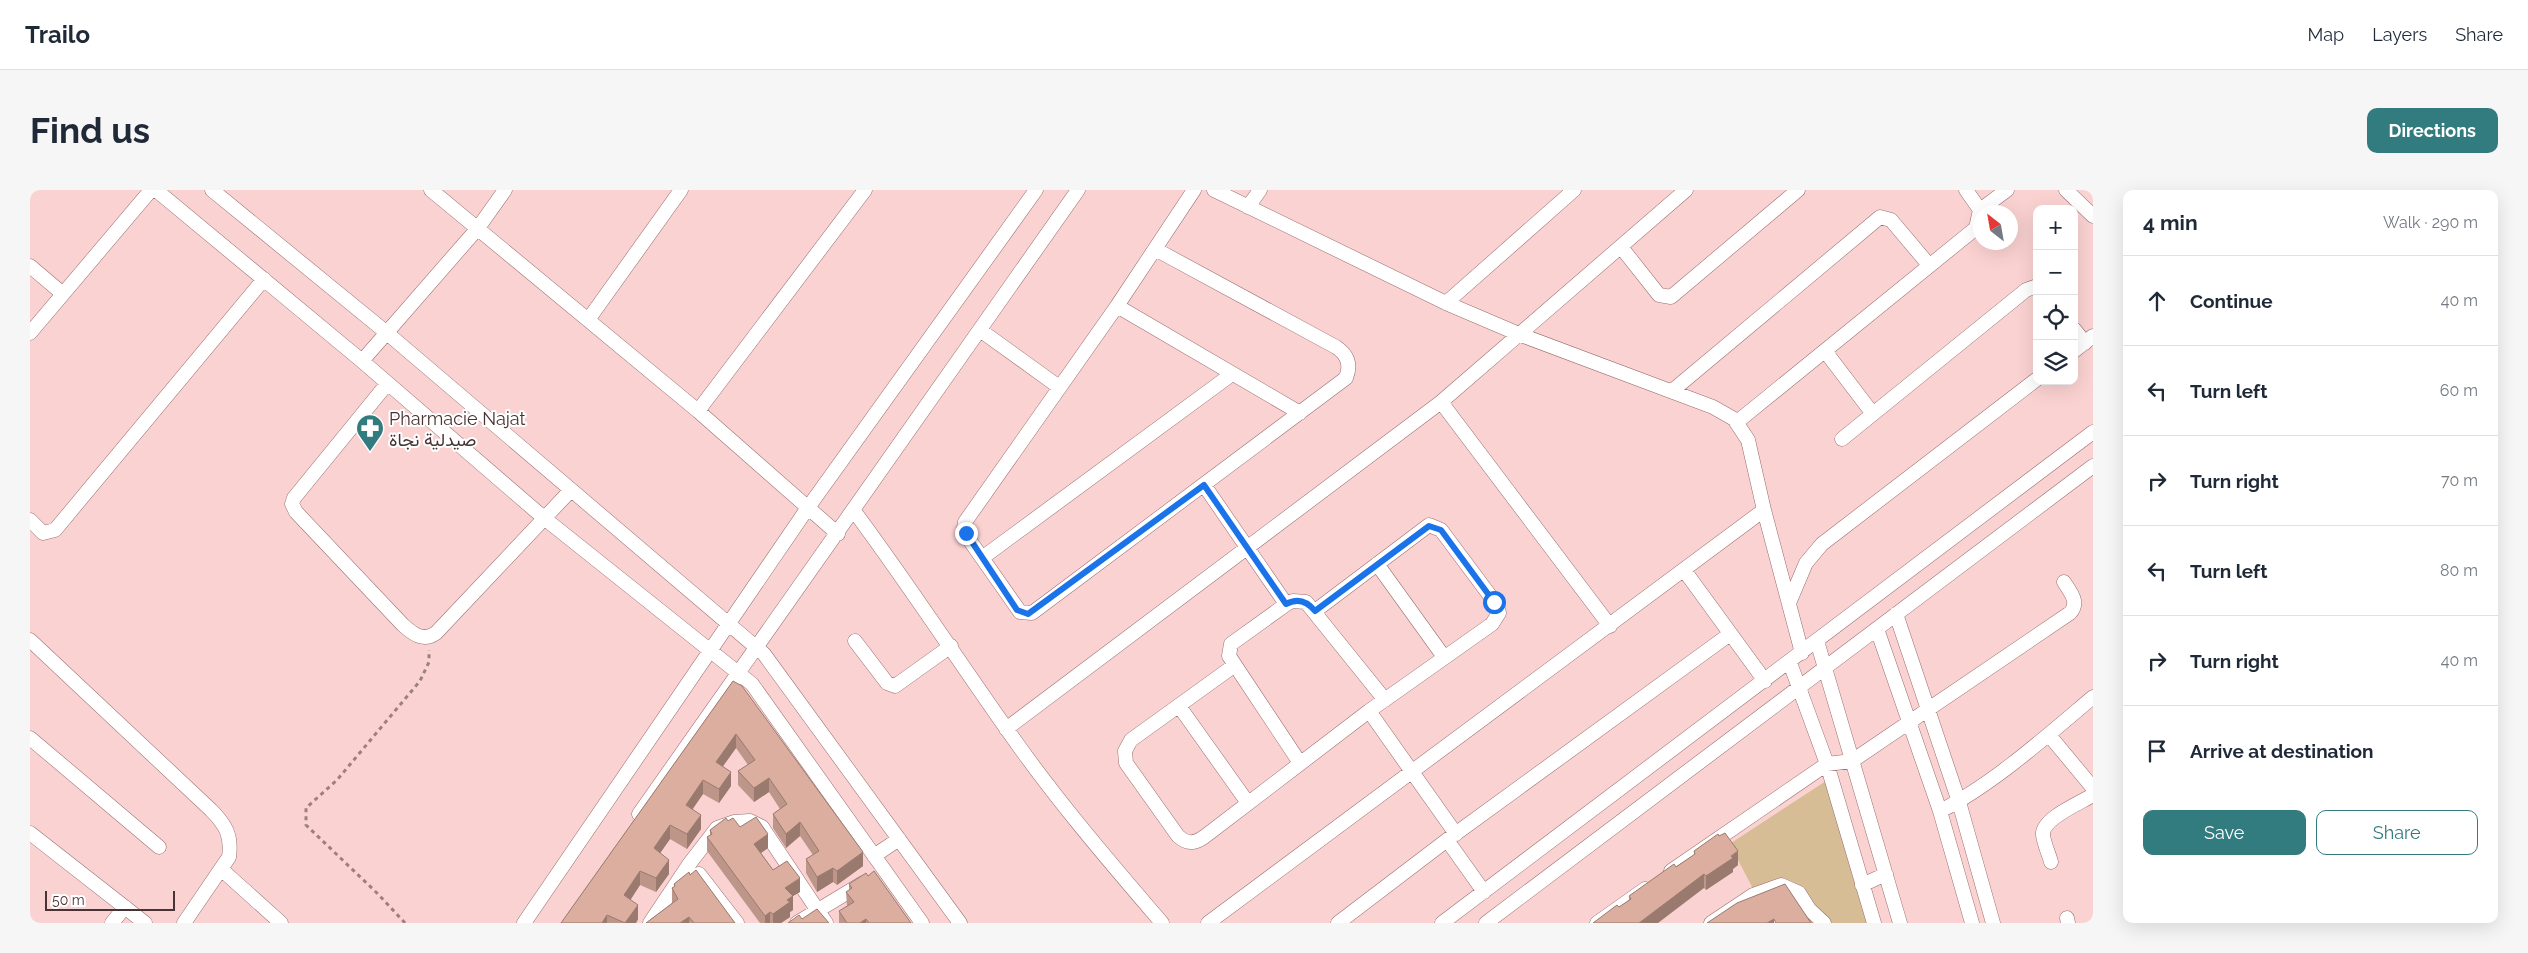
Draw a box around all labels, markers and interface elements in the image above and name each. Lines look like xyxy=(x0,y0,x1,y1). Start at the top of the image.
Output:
text: Trailo xyxy=(25,20,90,49)
text: Map xyxy=(2308,24,2344,45)
text: Layers xyxy=(2372,24,2427,45)
text: Share xyxy=(2455,24,2503,45)
button: Directions xyxy=(2367,108,2498,153)
text: Find us xyxy=(30,110,150,151)
north arrow xyxy=(1973,205,2018,250)
map controls xyxy=(2033,205,2078,385)
button: + xyxy=(2033,205,2078,250)
text: 4 min xyxy=(2143,210,2198,235)
text: Walk · 290 m xyxy=(2383,213,2478,232)
button: − xyxy=(2033,250,2078,295)
icon: ahead xyxy=(2143,287,2171,315)
text: Continue xyxy=(2190,290,2273,312)
text: 40 m xyxy=(2441,291,2478,310)
button: locate xyxy=(2033,295,2078,340)
button: layers xyxy=(2033,340,2078,385)
icon: left xyxy=(2143,377,2171,405)
text: Turn left xyxy=(2190,380,2267,402)
text: 60 m xyxy=(2440,381,2478,400)
place label: Pharmacie Najat صيدلية نجاة xyxy=(389,408,526,450)
pharmacy icon: Pharmacie Najat صيدلية نجاة xyxy=(355,413,385,452)
icon: right xyxy=(2143,467,2171,495)
text: Turn right xyxy=(2190,470,2279,492)
text: 70 m xyxy=(2441,471,2478,490)
route end xyxy=(955,522,978,545)
icon: left xyxy=(2143,557,2171,585)
text: Turn left xyxy=(2190,560,2267,582)
text: 80 m xyxy=(2440,561,2478,580)
route start xyxy=(1483,591,1506,614)
icon: right xyxy=(2143,647,2171,675)
text: Turn right xyxy=(2190,650,2279,672)
text: 40 m xyxy=(2441,651,2478,670)
icon: arrive xyxy=(2143,737,2171,765)
text: Arrive at destination xyxy=(2190,740,2374,762)
button: Save xyxy=(2143,810,2306,855)
button: Share xyxy=(2316,810,2478,855)
scale bar xyxy=(45,888,175,911)
text: 50 m xyxy=(52,892,85,908)

